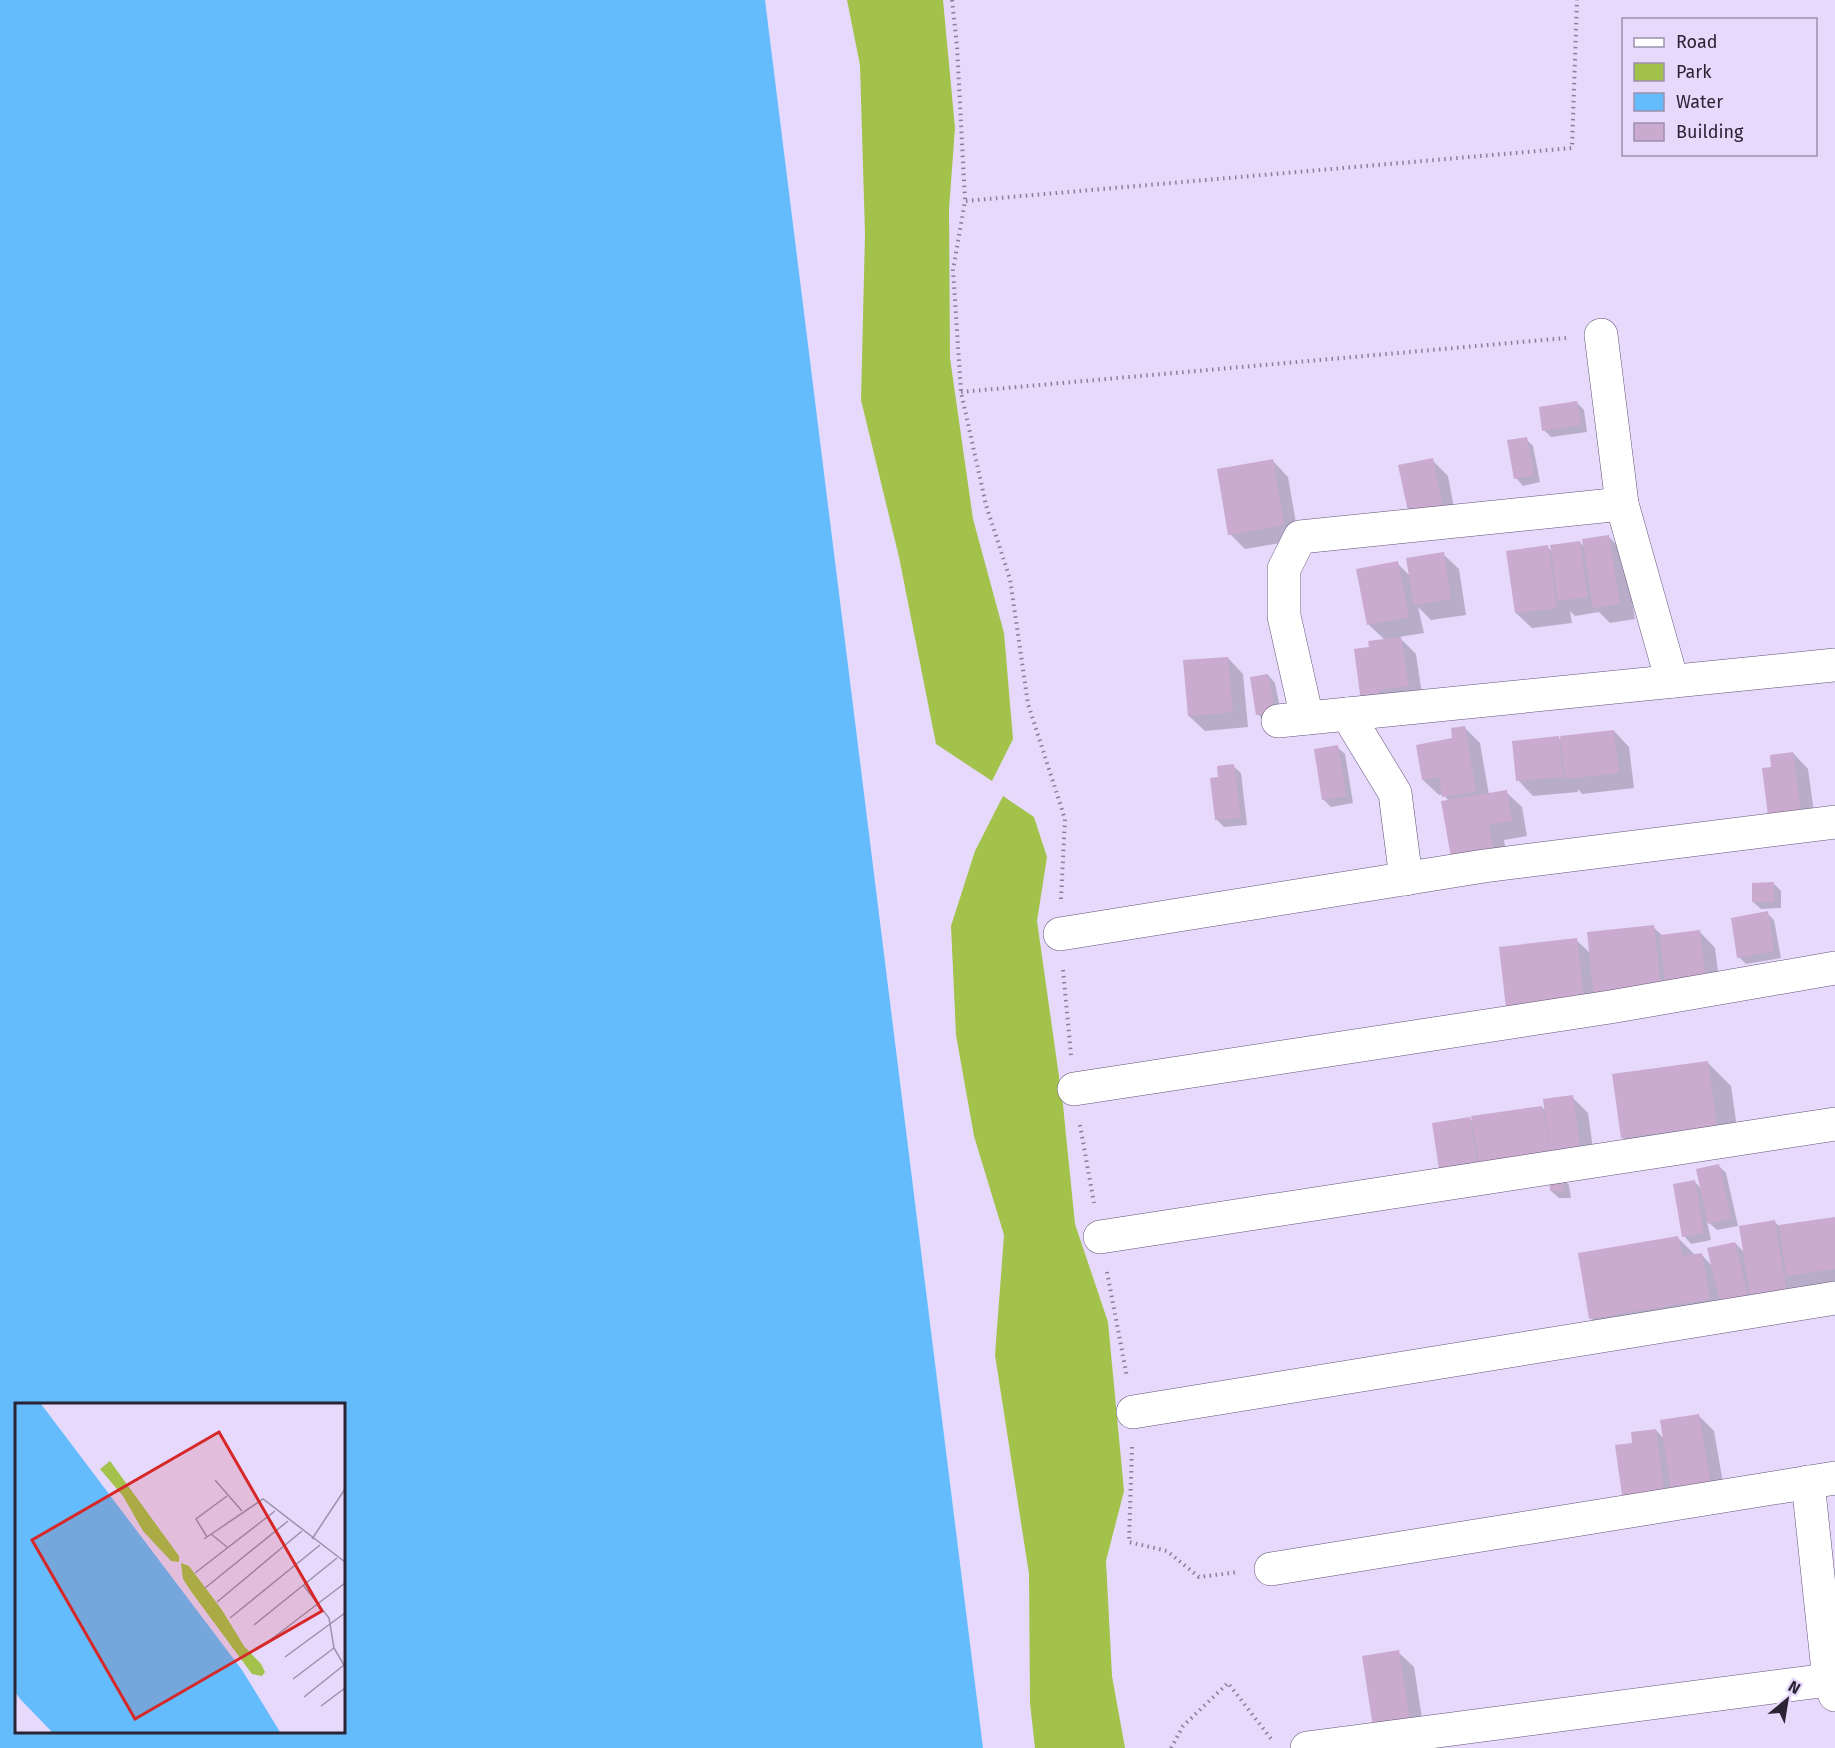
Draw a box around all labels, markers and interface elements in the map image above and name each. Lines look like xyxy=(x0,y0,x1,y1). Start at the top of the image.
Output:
legend xyxy=(1622,18,1817,156)
text: Road xyxy=(1676,31,1718,53)
text: Park xyxy=(1676,61,1712,83)
text: Water xyxy=(1676,91,1723,113)
text: Building xyxy=(1676,121,1744,143)
inset map xyxy=(15,1403,345,1733)
north arrow xyxy=(1757,1670,1817,1730)
text: N xyxy=(1785,1677,1804,1698)

